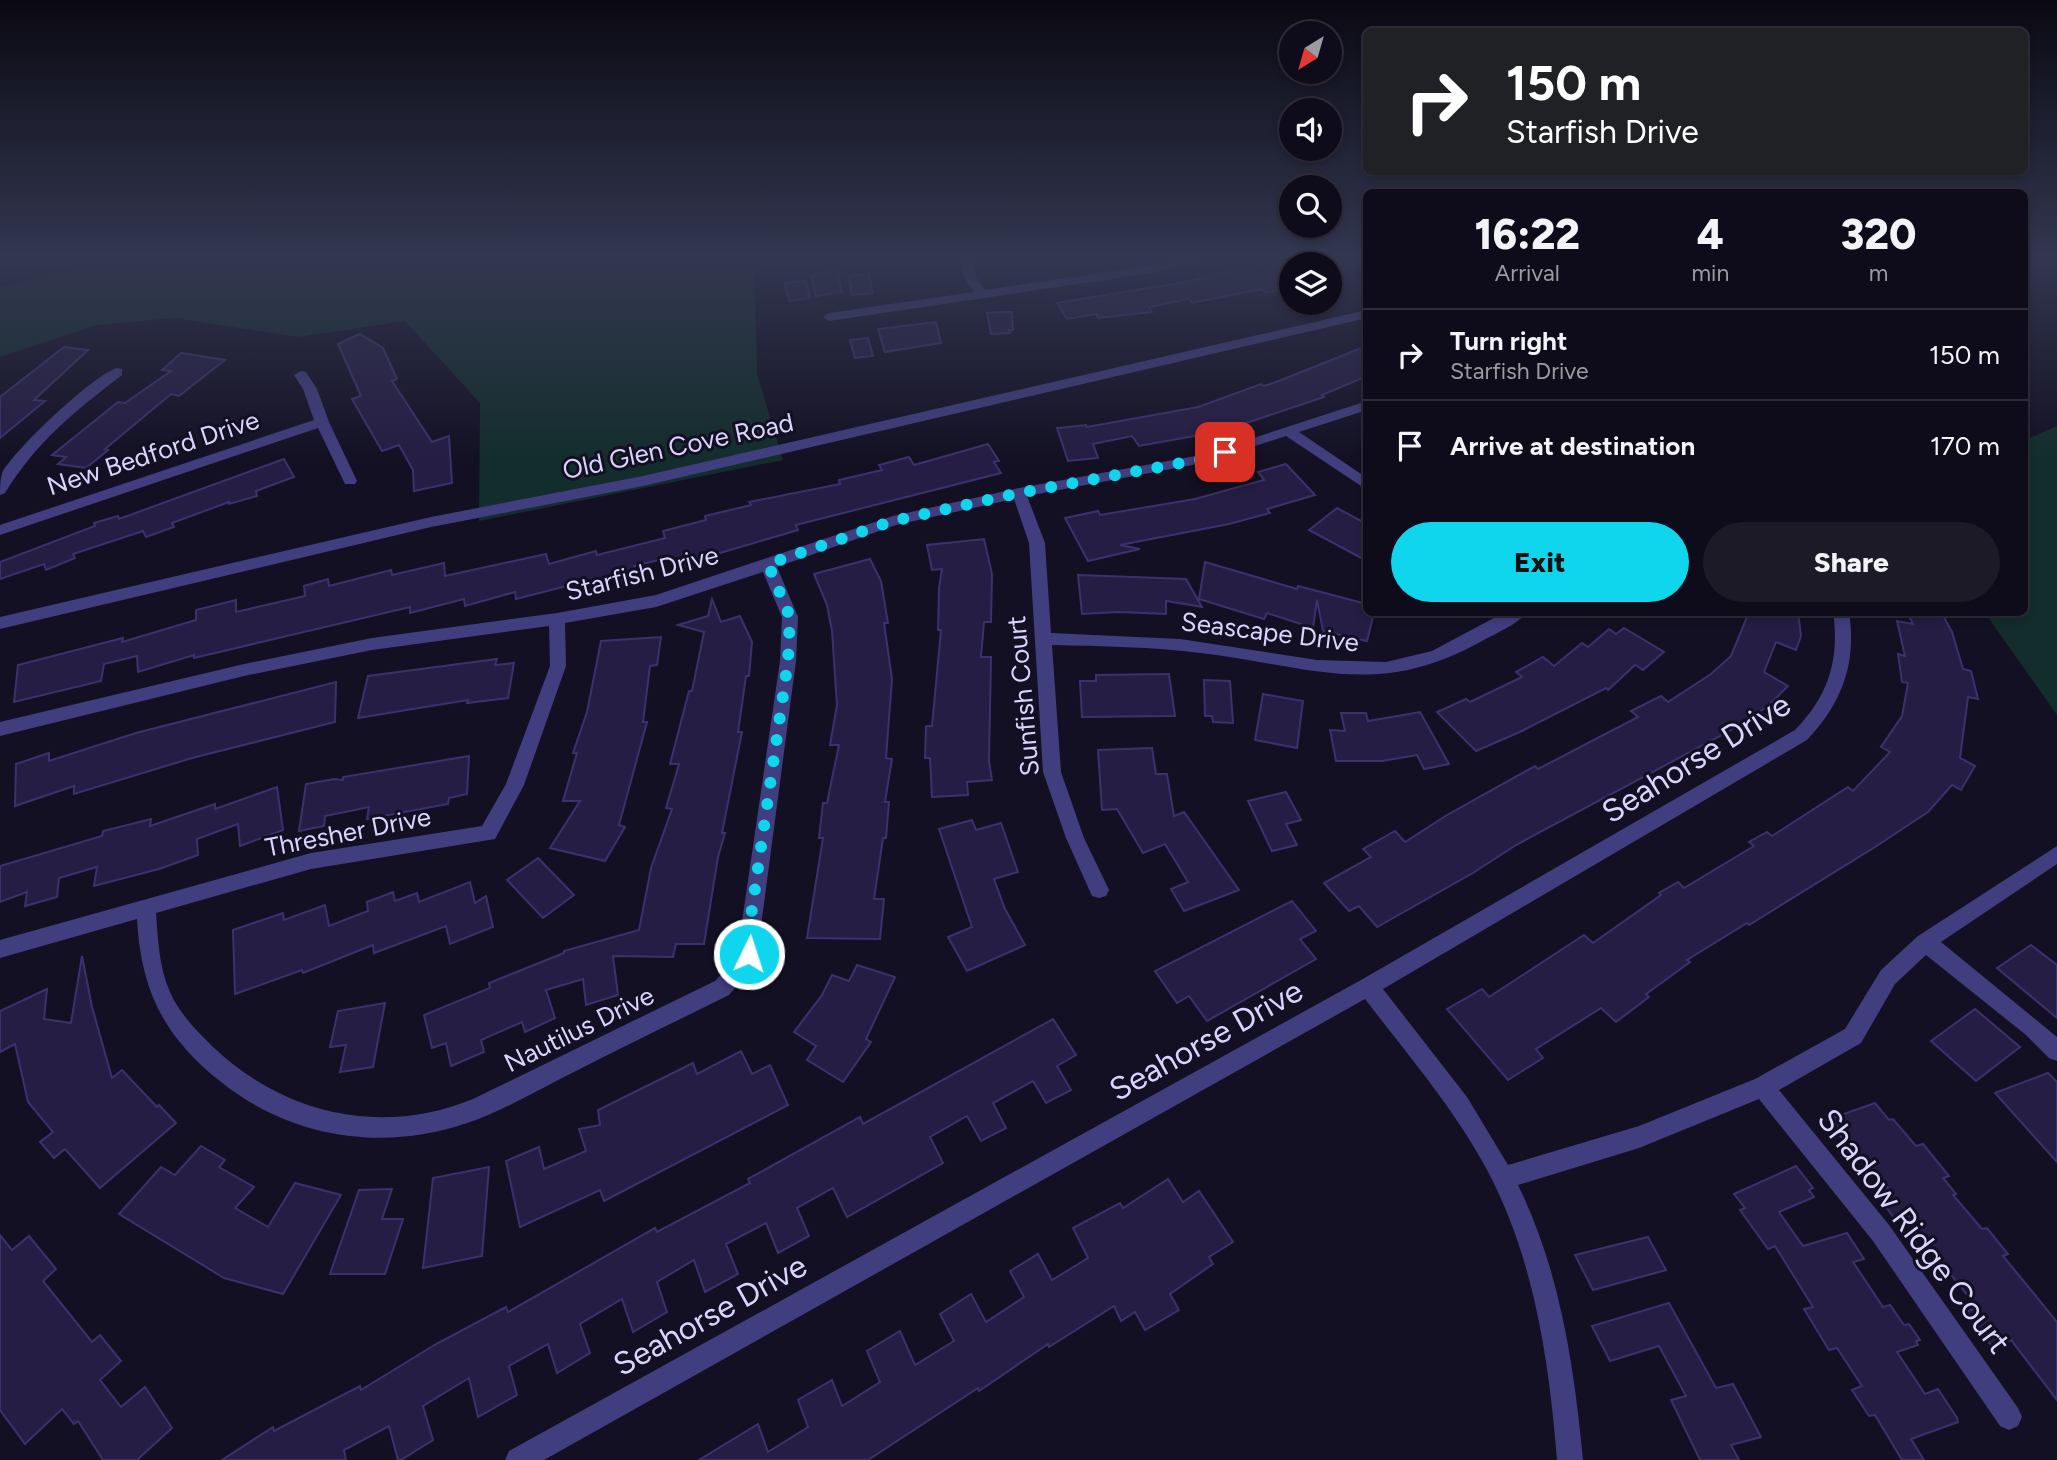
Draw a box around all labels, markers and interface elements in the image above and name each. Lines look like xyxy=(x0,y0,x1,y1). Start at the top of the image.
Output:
north arrow xyxy=(1279,21,1342,84)
map controls xyxy=(1279,21,1342,315)
text: 150 m xyxy=(1506,53,1641,112)
icon: right xyxy=(1391,56,1482,147)
button: sound xyxy=(1279,98,1342,161)
text: Starfish Drive xyxy=(1506,113,1699,151)
button: search xyxy=(1279,175,1342,238)
text: 16:22 xyxy=(1475,209,1580,260)
text: 4 xyxy=(1697,209,1724,260)
text: 320 xyxy=(1841,209,1916,260)
button: layers xyxy=(1279,252,1342,315)
text: Arrival xyxy=(1495,259,1560,287)
text: min xyxy=(1692,259,1729,287)
text: m xyxy=(1869,259,1888,287)
text: Turn right xyxy=(1450,325,1567,357)
icon: right xyxy=(1391,336,1429,374)
text: 150 m xyxy=(1929,339,2000,371)
text: Starfish Drive xyxy=(1450,357,1589,385)
street label: New Bedford Drive xyxy=(43,404,263,502)
street label: Old Glen Cove Road xyxy=(560,406,796,486)
pin xyxy=(1195,422,1255,482)
icon: arrive xyxy=(1391,427,1429,465)
text: Arrive at destination xyxy=(1450,430,1695,462)
text: 170 m xyxy=(1930,430,2000,462)
icon: arrive xyxy=(1206,433,1244,471)
button: Exit xyxy=(1391,522,1689,602)
button: Share xyxy=(1703,522,2000,602)
street label: Starfish Drive xyxy=(562,539,722,607)
street label: Seascape Drive xyxy=(1179,605,1361,659)
street label: Sunfish Court xyxy=(1000,614,1046,777)
street label: Seahorse Drive xyxy=(1595,685,1797,831)
street label: Thresher Drive xyxy=(262,800,434,864)
position arrow xyxy=(712,917,786,991)
street label: Seahorse Drive xyxy=(1103,971,1309,1109)
street label: Nautilus Drive xyxy=(499,979,659,1079)
street label: Shadow Ridge Court xyxy=(1810,1101,2018,1361)
street label: Seahorse Drive xyxy=(607,1246,813,1384)

